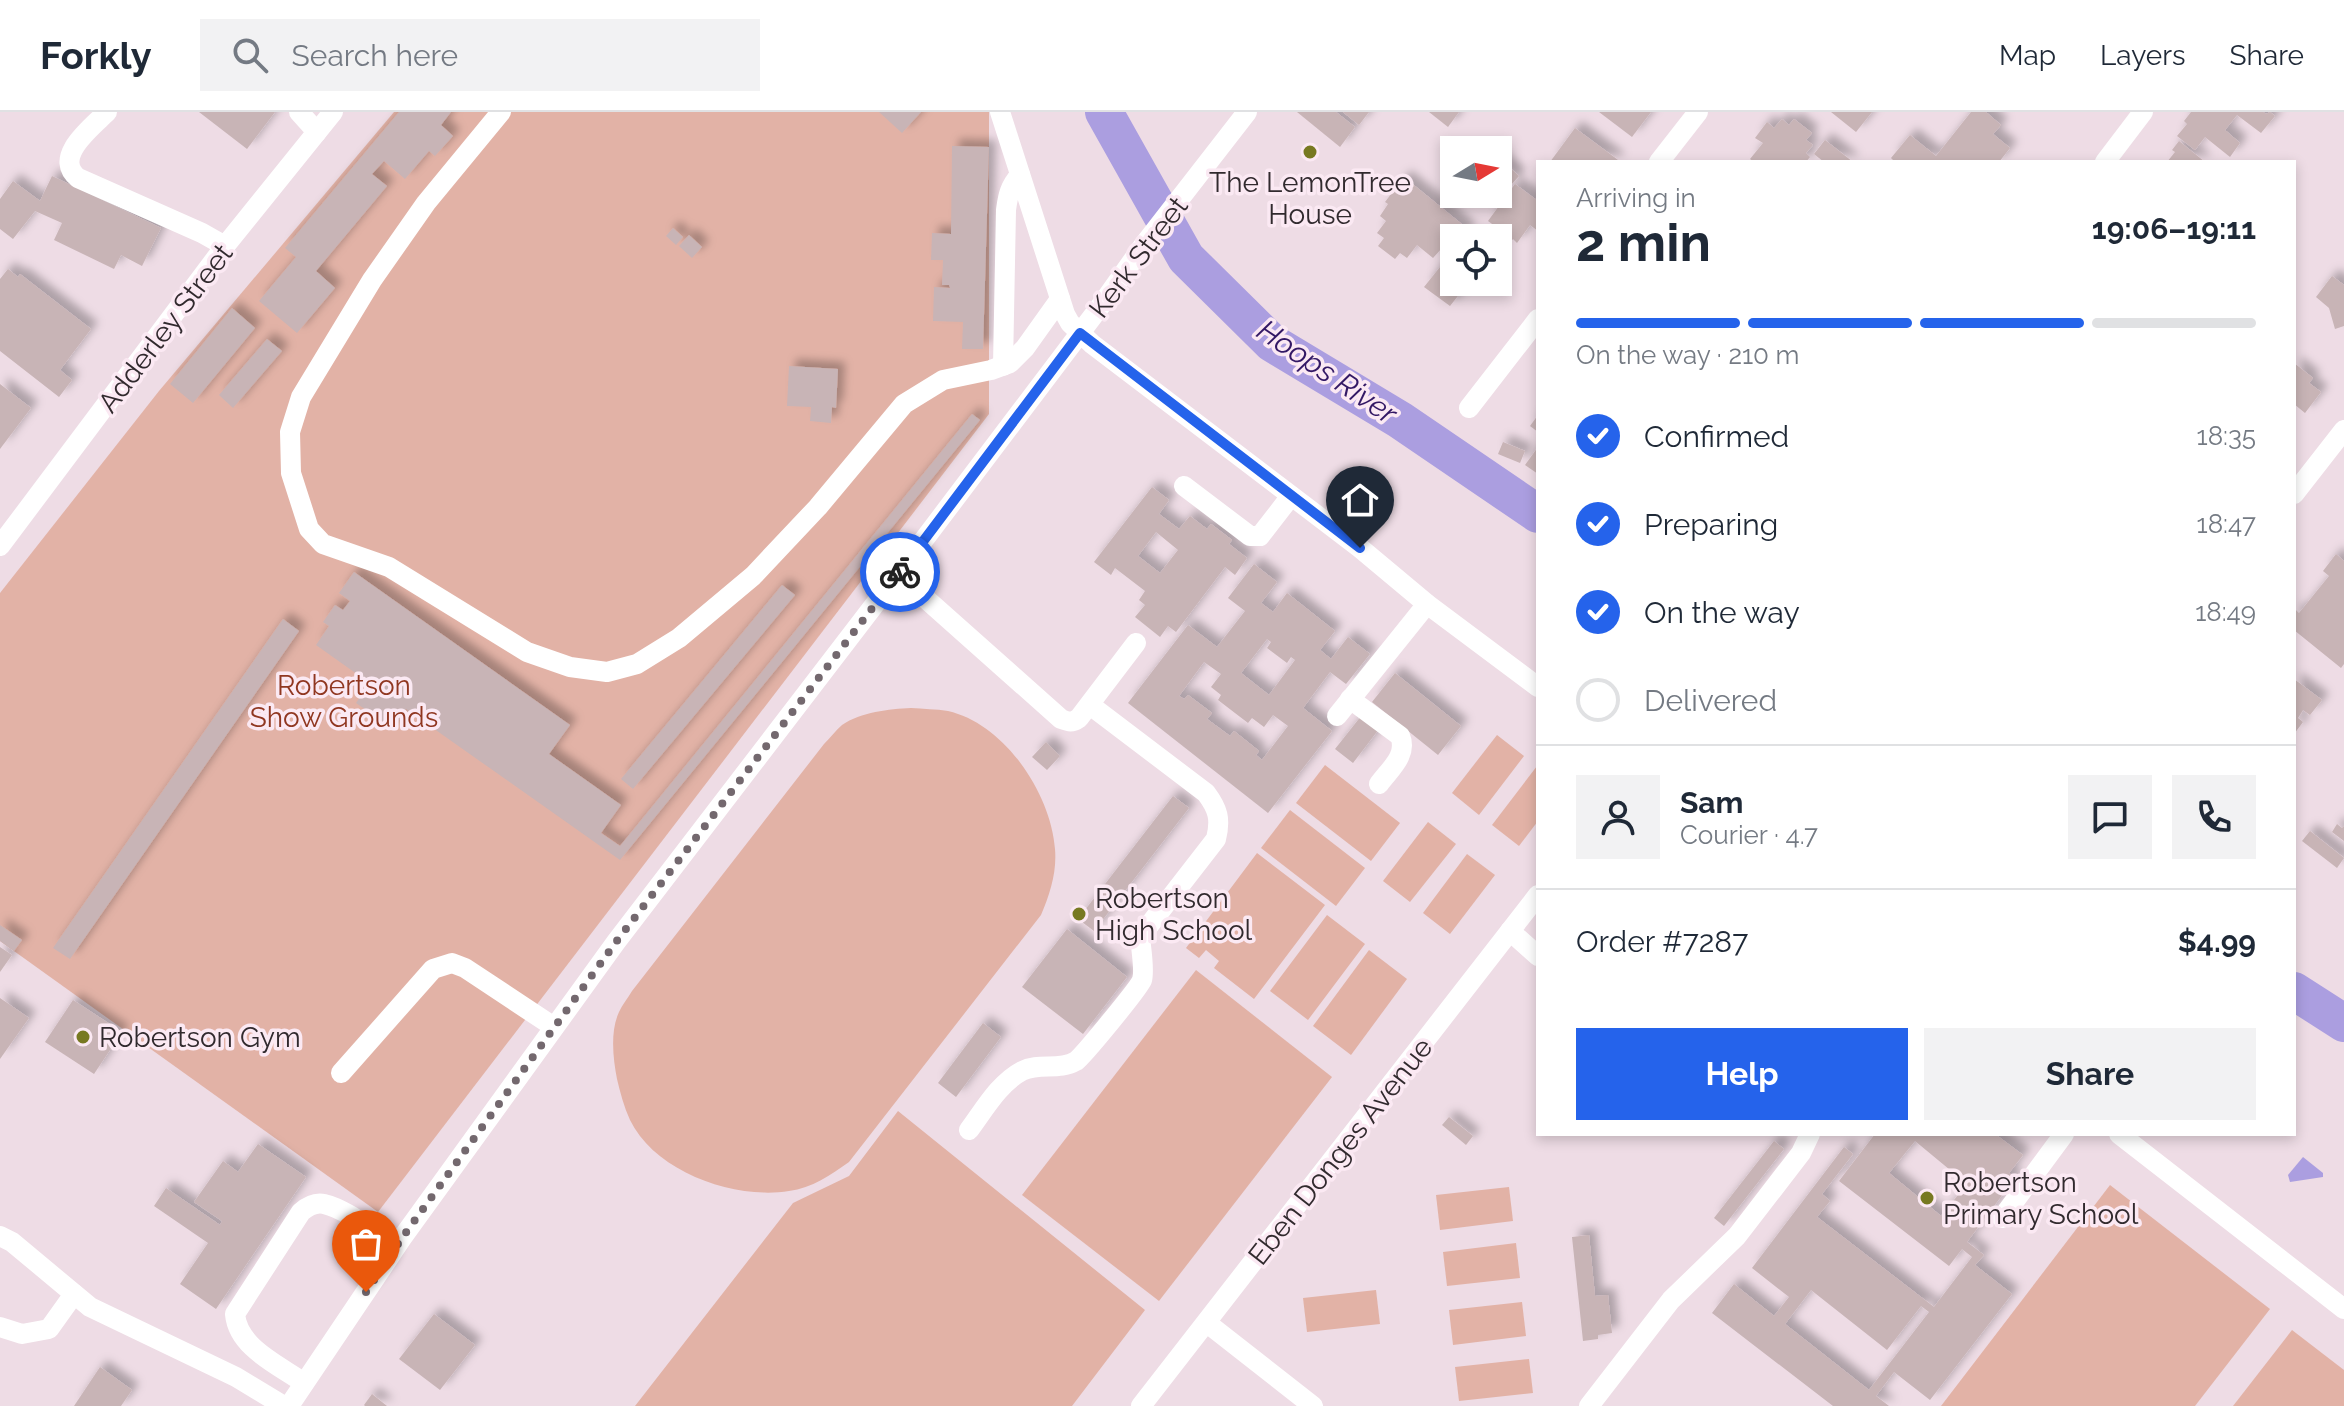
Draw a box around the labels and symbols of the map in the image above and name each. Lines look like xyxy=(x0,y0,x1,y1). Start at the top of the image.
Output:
north arrow xyxy=(1440,136,1512,208)
marker: The LemonTree House xyxy=(1301,143,1319,161)
place label: The LemonTree House xyxy=(1209,166,1411,231)
street label: Kerk Street xyxy=(1082,190,1195,324)
street label: Adderley Street xyxy=(91,237,240,419)
water label: Hoops River xyxy=(1251,312,1405,432)
pin xyxy=(1326,466,1394,548)
courier xyxy=(860,532,940,612)
park label: Robertson Show Grounds xyxy=(250,669,438,734)
place label: Robertson High School xyxy=(1095,882,1253,947)
marker: Robertson High School xyxy=(1070,905,1088,923)
place label: Robertson Gym xyxy=(99,1021,301,1054)
marker: Robertson Gym xyxy=(74,1028,92,1046)
street label: Eben Donges Avenue xyxy=(1241,1031,1439,1271)
place label: Robertson Primary School xyxy=(1943,1166,2139,1231)
marker: Robertson Primary School xyxy=(1918,1189,1936,1207)
pin xyxy=(332,1210,400,1292)

